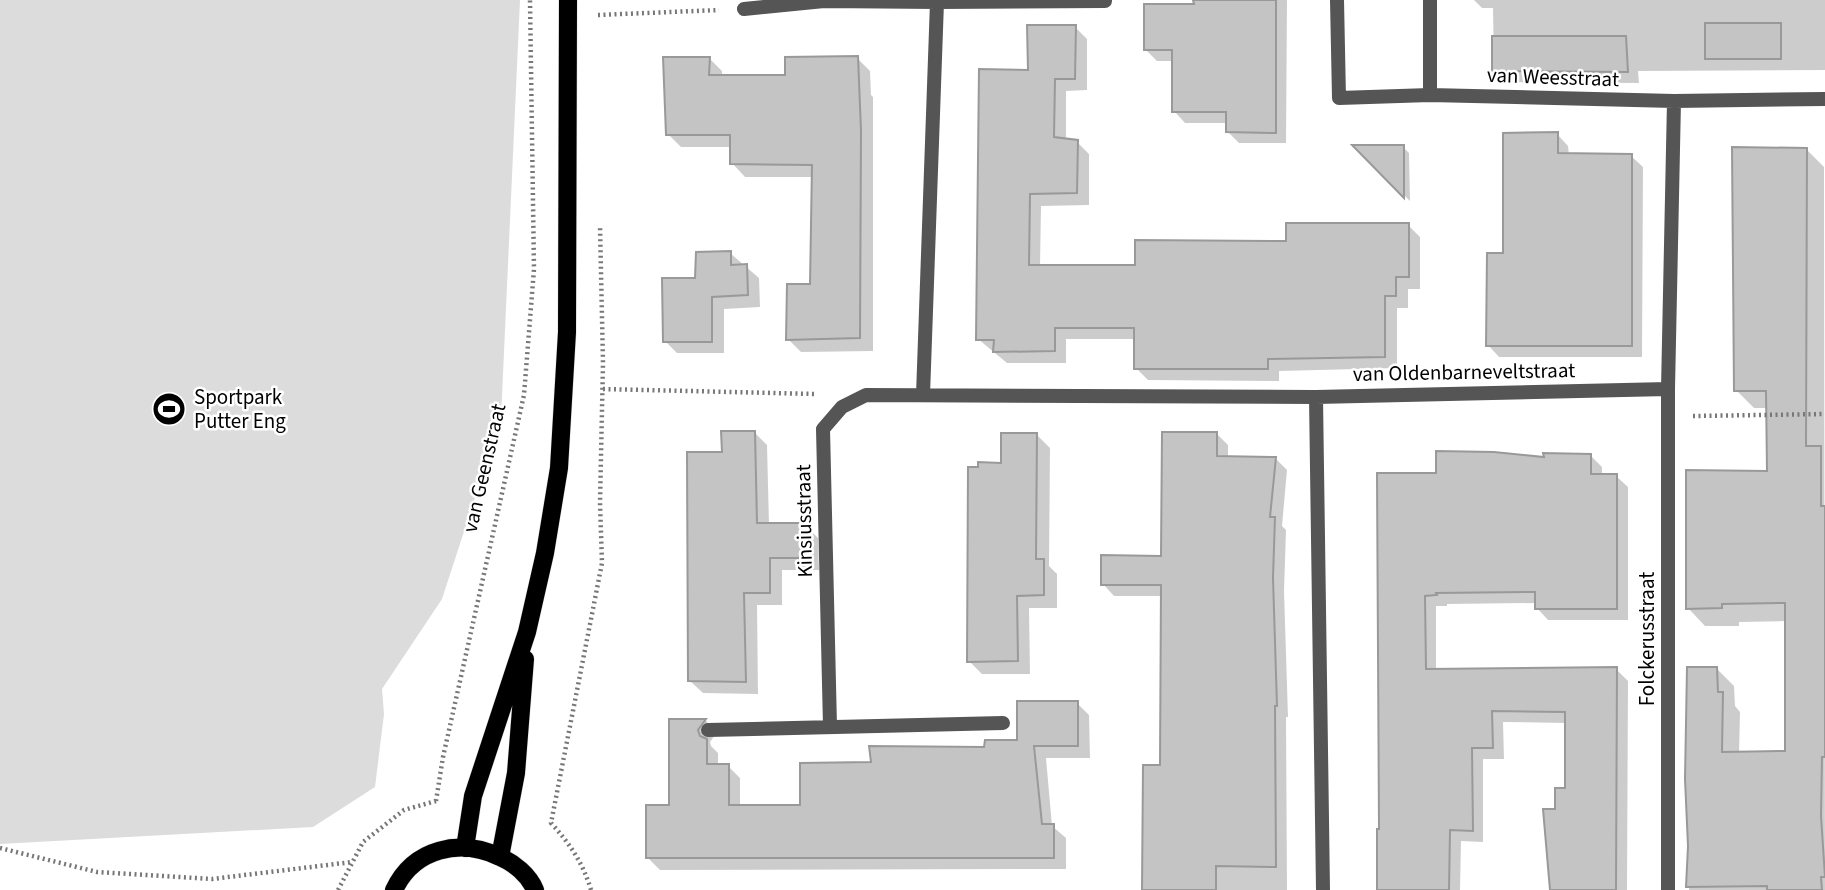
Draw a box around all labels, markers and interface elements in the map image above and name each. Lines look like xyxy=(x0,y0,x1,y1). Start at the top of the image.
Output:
street label: van Weesstraat xyxy=(1486,60,1620,94)
street label: van Oldenbarneveltstraat xyxy=(1353,355,1575,389)
place label: Sportpark Putter Eng xyxy=(194,382,286,436)
sports icon: Sportpark Putter Eng xyxy=(150,390,188,428)
street label: van Geenstraat xyxy=(455,401,513,535)
street label: Kinsiusstraat xyxy=(788,464,820,578)
street label: Folckerusstraat xyxy=(1632,572,1662,706)

